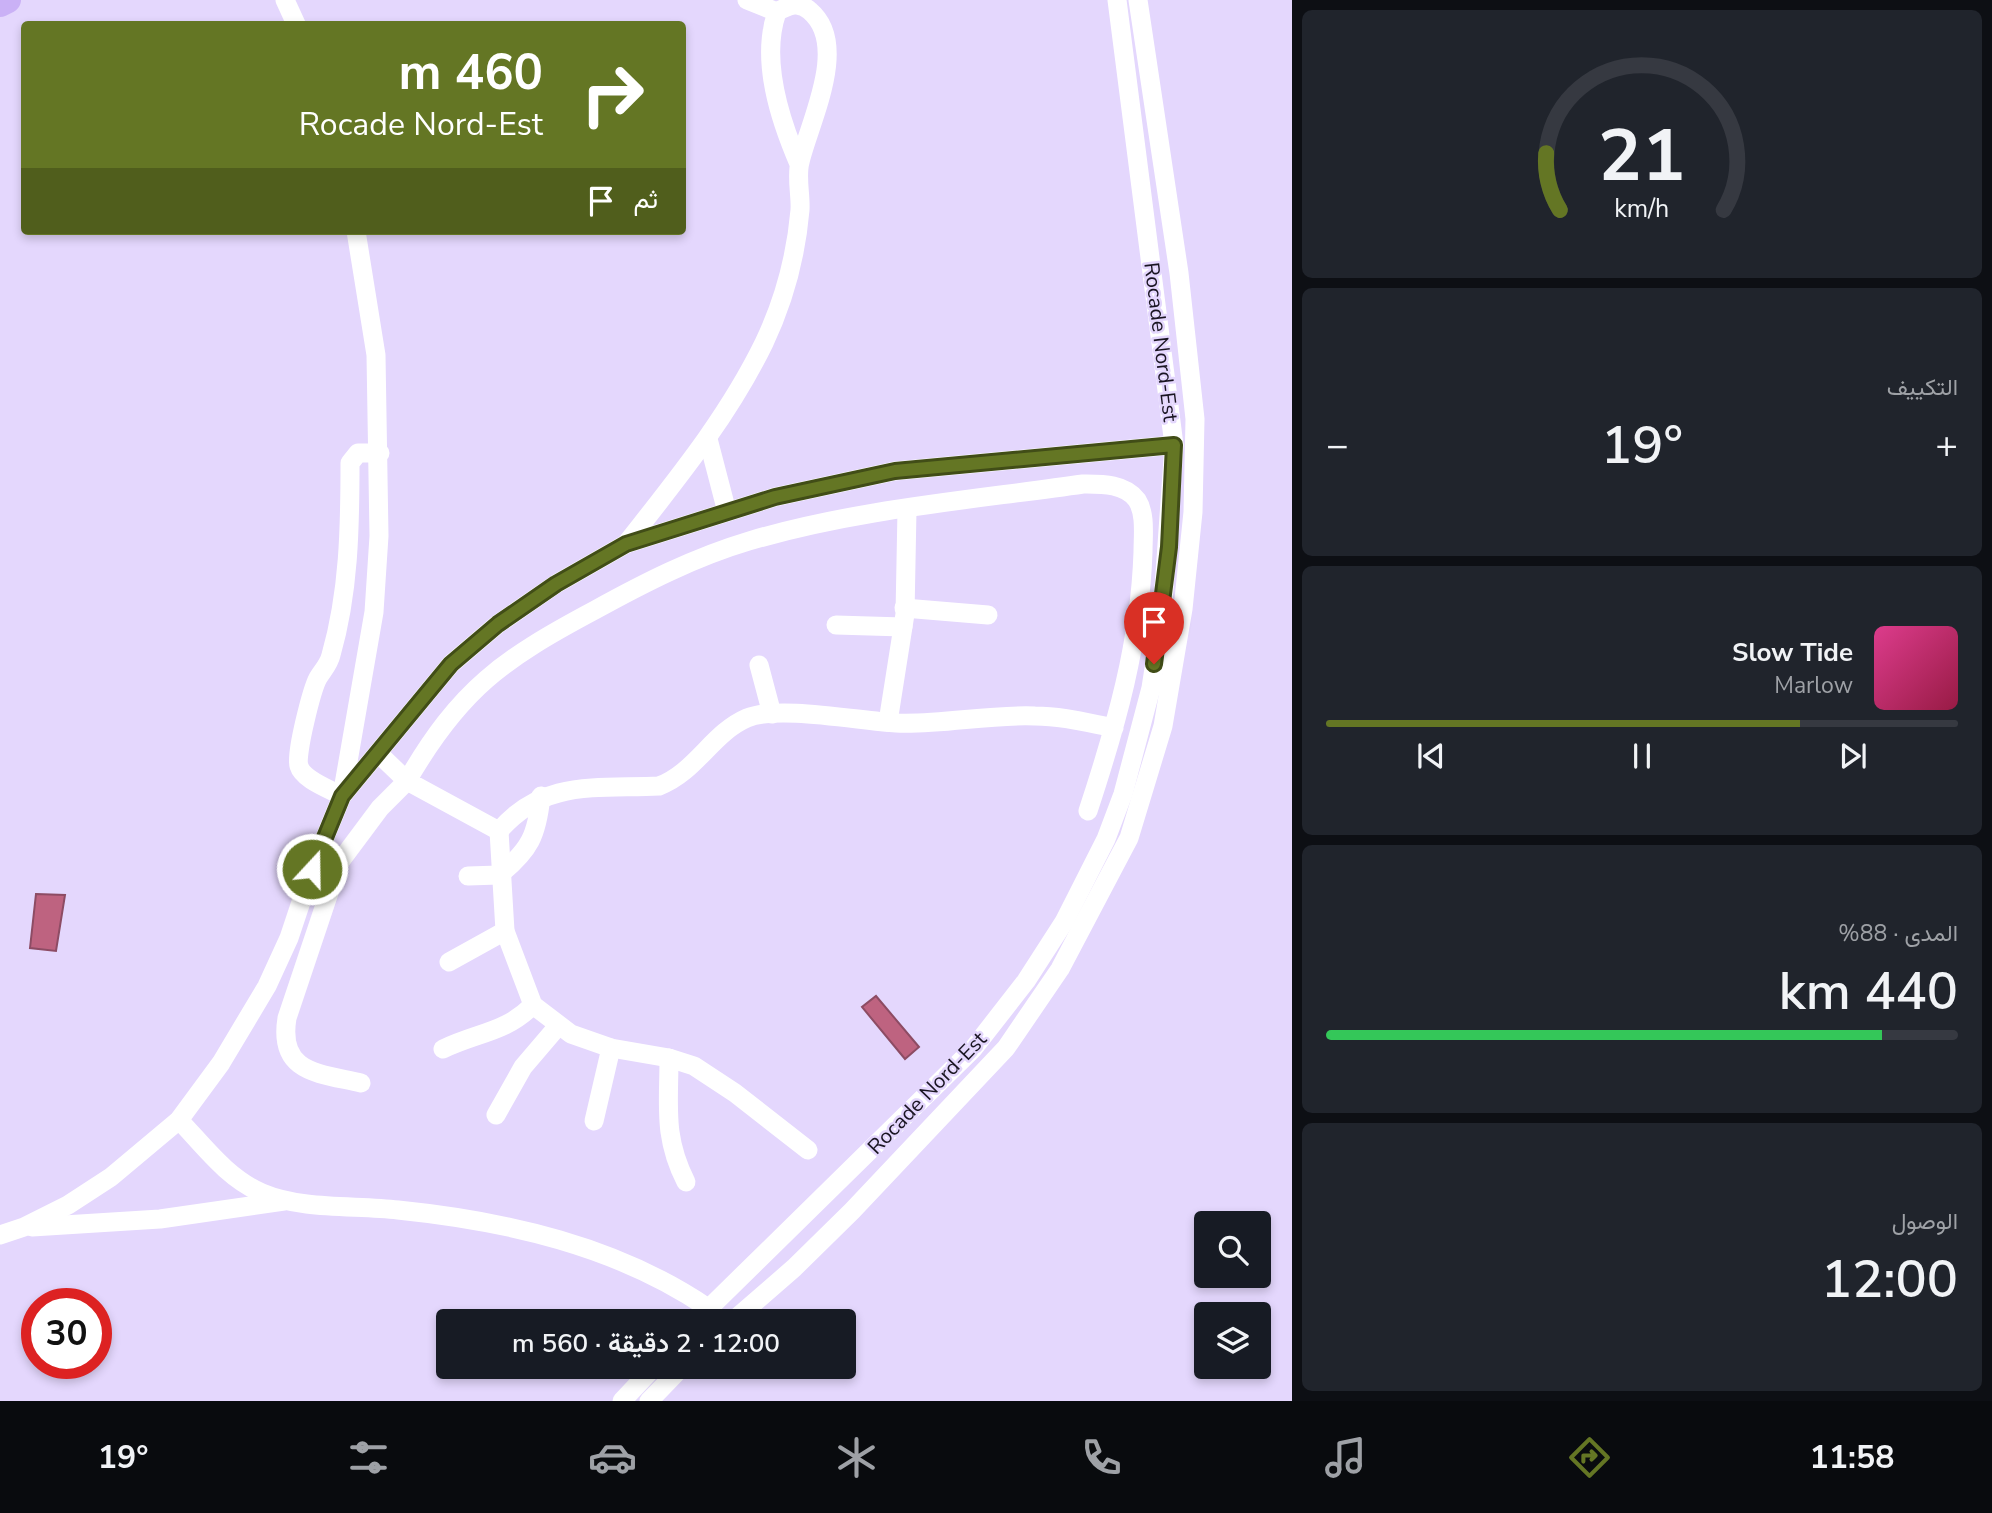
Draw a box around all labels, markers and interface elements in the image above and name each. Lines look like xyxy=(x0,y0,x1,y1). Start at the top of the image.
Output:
text: 460 m xyxy=(399,39,543,106)
icon: right xyxy=(567,49,658,140)
text: Rocade Nord-Est xyxy=(299,103,543,146)
text: 21 xyxy=(1598,106,1686,206)
icon: arrive xyxy=(582,182,620,220)
text: ثم xyxy=(634,182,658,217)
text: km/h xyxy=(1614,192,1670,226)
street label: Rocade Nord-Est xyxy=(1137,261,1185,424)
text: التكييف xyxy=(1887,372,1958,403)
text: 19° xyxy=(1601,410,1683,481)
text: − xyxy=(1326,420,1349,471)
text: + xyxy=(1935,420,1958,471)
pin xyxy=(1124,592,1184,664)
icon: arrive xyxy=(1135,603,1173,641)
text: Slow Tide xyxy=(1732,635,1853,670)
text: Marlow xyxy=(1774,670,1853,701)
icon: previous xyxy=(1412,737,1450,775)
icon: pause xyxy=(1623,737,1661,775)
icon: next xyxy=(1834,737,1872,775)
position arrow xyxy=(275,832,349,906)
text: المدى · 88% xyxy=(1838,918,1958,949)
text: 440 km xyxy=(1779,956,1958,1027)
street label: Rocade Nord-Est xyxy=(861,1025,993,1160)
text: الوصول xyxy=(1892,1206,1958,1237)
map controls xyxy=(1194,1211,1271,1379)
button: search xyxy=(1194,1211,1271,1288)
text: 12:00 xyxy=(1821,1244,1958,1315)
speed limit sign: 30 xyxy=(21,1288,112,1379)
button: layers xyxy=(1194,1302,1271,1379)
text: 12:00 · 2 دقيقة · 560 m xyxy=(512,1326,780,1361)
icon: filters xyxy=(344,1433,393,1482)
icon: car xyxy=(588,1433,637,1482)
icon: climate xyxy=(832,1433,881,1482)
icon: phone xyxy=(1077,1433,1126,1482)
icon: music xyxy=(1321,1433,1370,1482)
icon: directions xyxy=(1565,1433,1614,1482)
text: 19° xyxy=(98,1436,148,1479)
text: 11:58 xyxy=(1810,1436,1894,1479)

